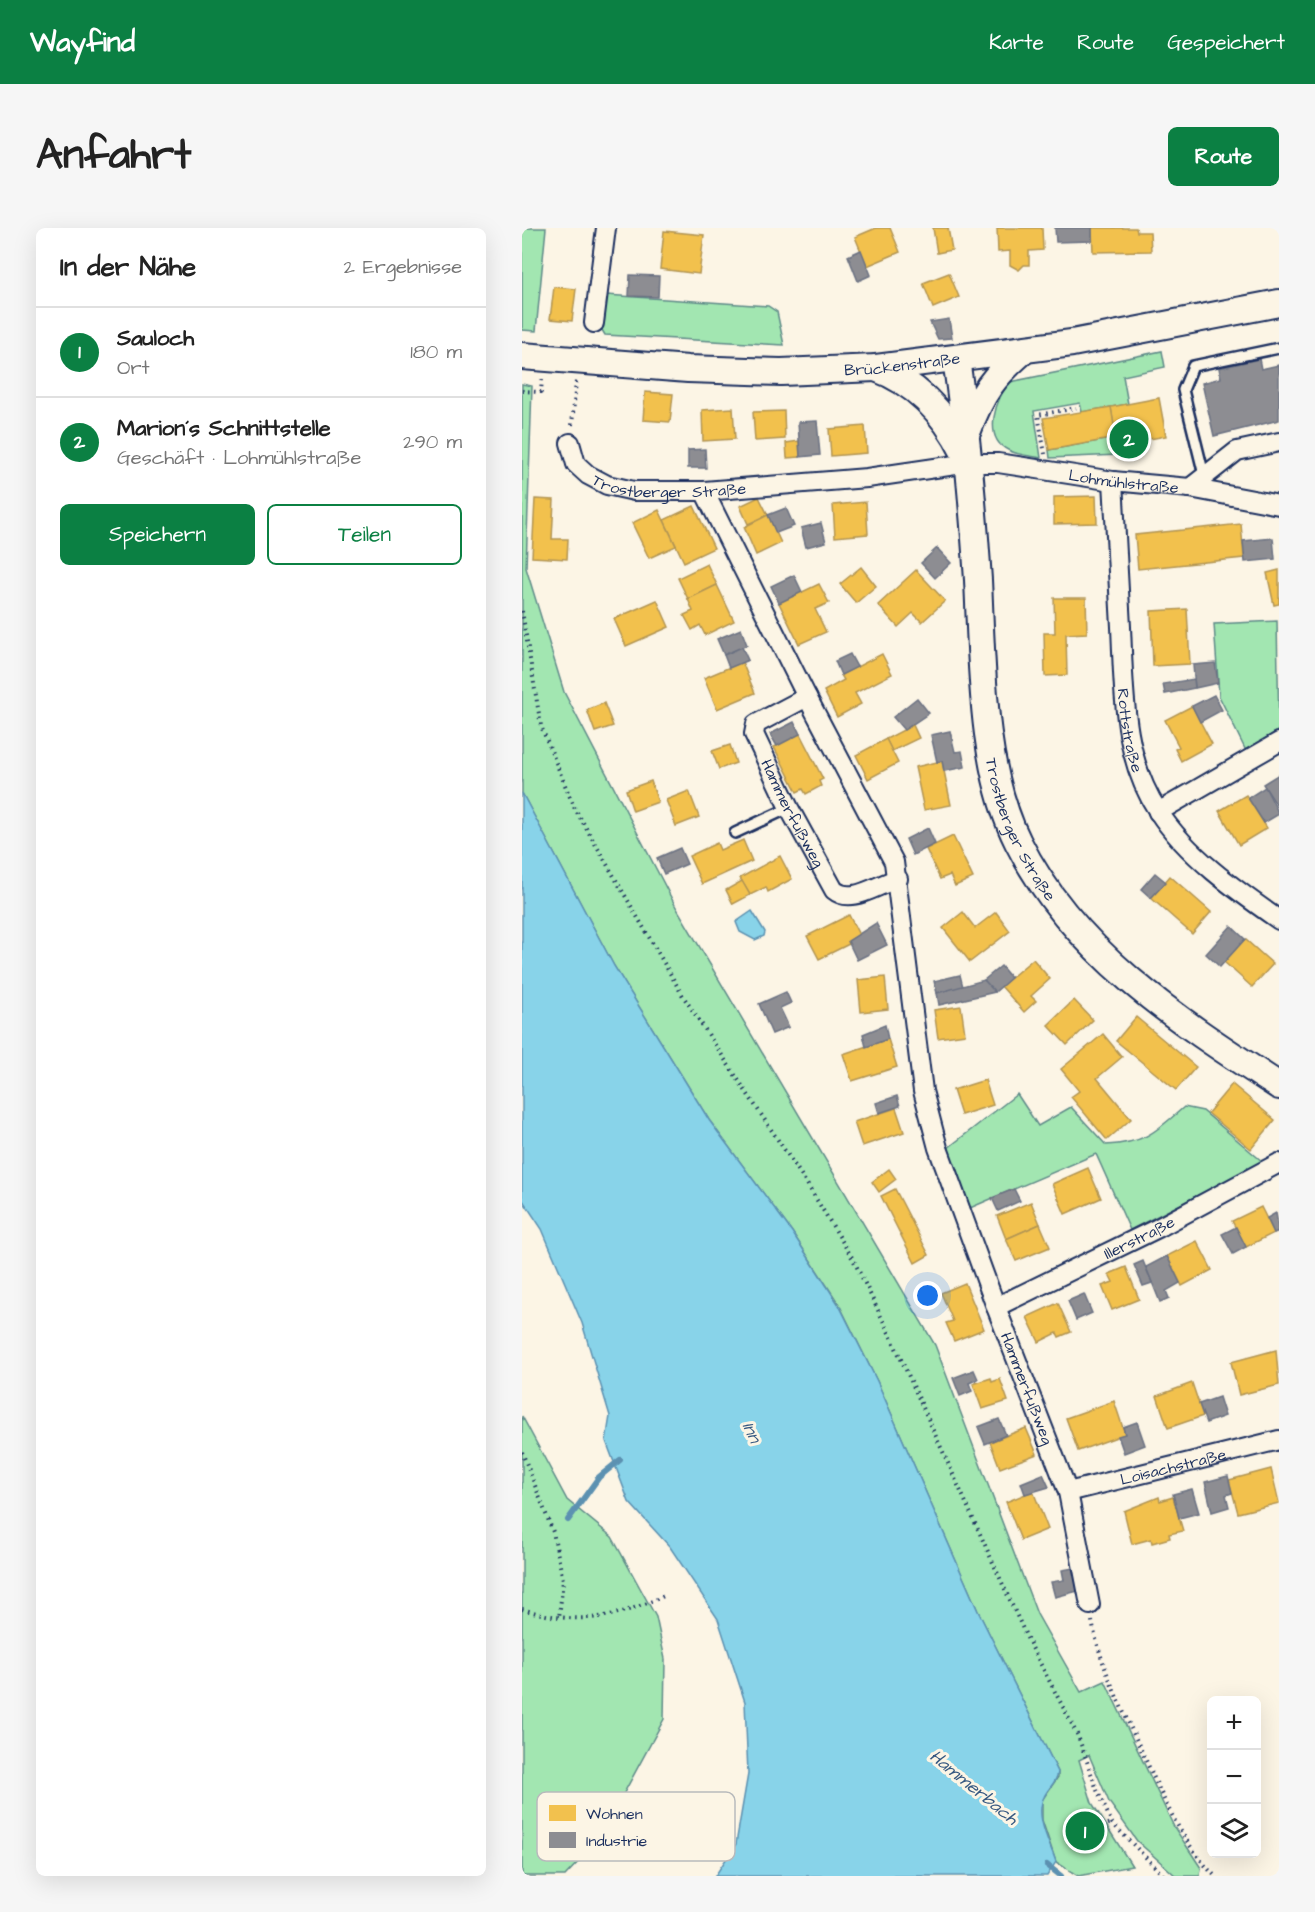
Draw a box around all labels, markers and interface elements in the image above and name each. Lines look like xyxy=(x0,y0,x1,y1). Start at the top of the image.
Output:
text: Wayfind xyxy=(30,23,135,62)
text: Karte xyxy=(989,28,1044,57)
text: Route xyxy=(1077,28,1134,57)
text: Gespeichert xyxy=(1167,28,1285,57)
text: Anfahrt xyxy=(36,127,191,185)
button: Route xyxy=(1168,127,1279,186)
text: In der Nähe xyxy=(60,249,196,285)
text: 2 Ergebnisse xyxy=(343,253,462,281)
text: Sauloch xyxy=(117,323,194,354)
text: 1 xyxy=(78,338,81,366)
text: 180 m xyxy=(410,338,462,366)
street label: Brückenstraße xyxy=(844,347,962,381)
text: Ort xyxy=(117,354,150,382)
text: Marion´s Schnittstelle xyxy=(117,413,331,444)
pin: 2 xyxy=(1110,416,1148,462)
text: 2 xyxy=(74,428,85,456)
text: 290 m xyxy=(403,428,462,456)
text: Geschäft · Lohmühlstraße xyxy=(117,444,361,472)
street label: Lohmühlstraße xyxy=(1067,464,1180,499)
street label: Trostberger Straße xyxy=(588,469,747,504)
button: Speichern xyxy=(60,504,255,565)
button: Teilen xyxy=(267,504,462,565)
street label: Rottstraße xyxy=(1112,688,1148,776)
street label: Hammerfußweg xyxy=(755,756,829,872)
street label: Trostberger Straße xyxy=(980,756,1061,906)
street label: Illerstraße xyxy=(1100,1211,1179,1265)
your location xyxy=(913,1281,942,1310)
street label: Hammerfußweg xyxy=(995,1329,1059,1448)
water label: Inn xyxy=(736,1418,768,1449)
street label: Loisachstraße xyxy=(1118,1443,1229,1491)
map controls xyxy=(1207,1696,1261,1858)
button: + xyxy=(1207,1696,1261,1750)
water label: Hammerbach xyxy=(924,1744,1024,1832)
button: − xyxy=(1207,1750,1261,1804)
legend xyxy=(537,1792,735,1861)
text: Wohnen xyxy=(586,1803,643,1825)
button: layers xyxy=(1207,1804,1261,1858)
pin: 1 xyxy=(1066,1808,1104,1854)
text: Industrie xyxy=(586,1830,648,1852)

